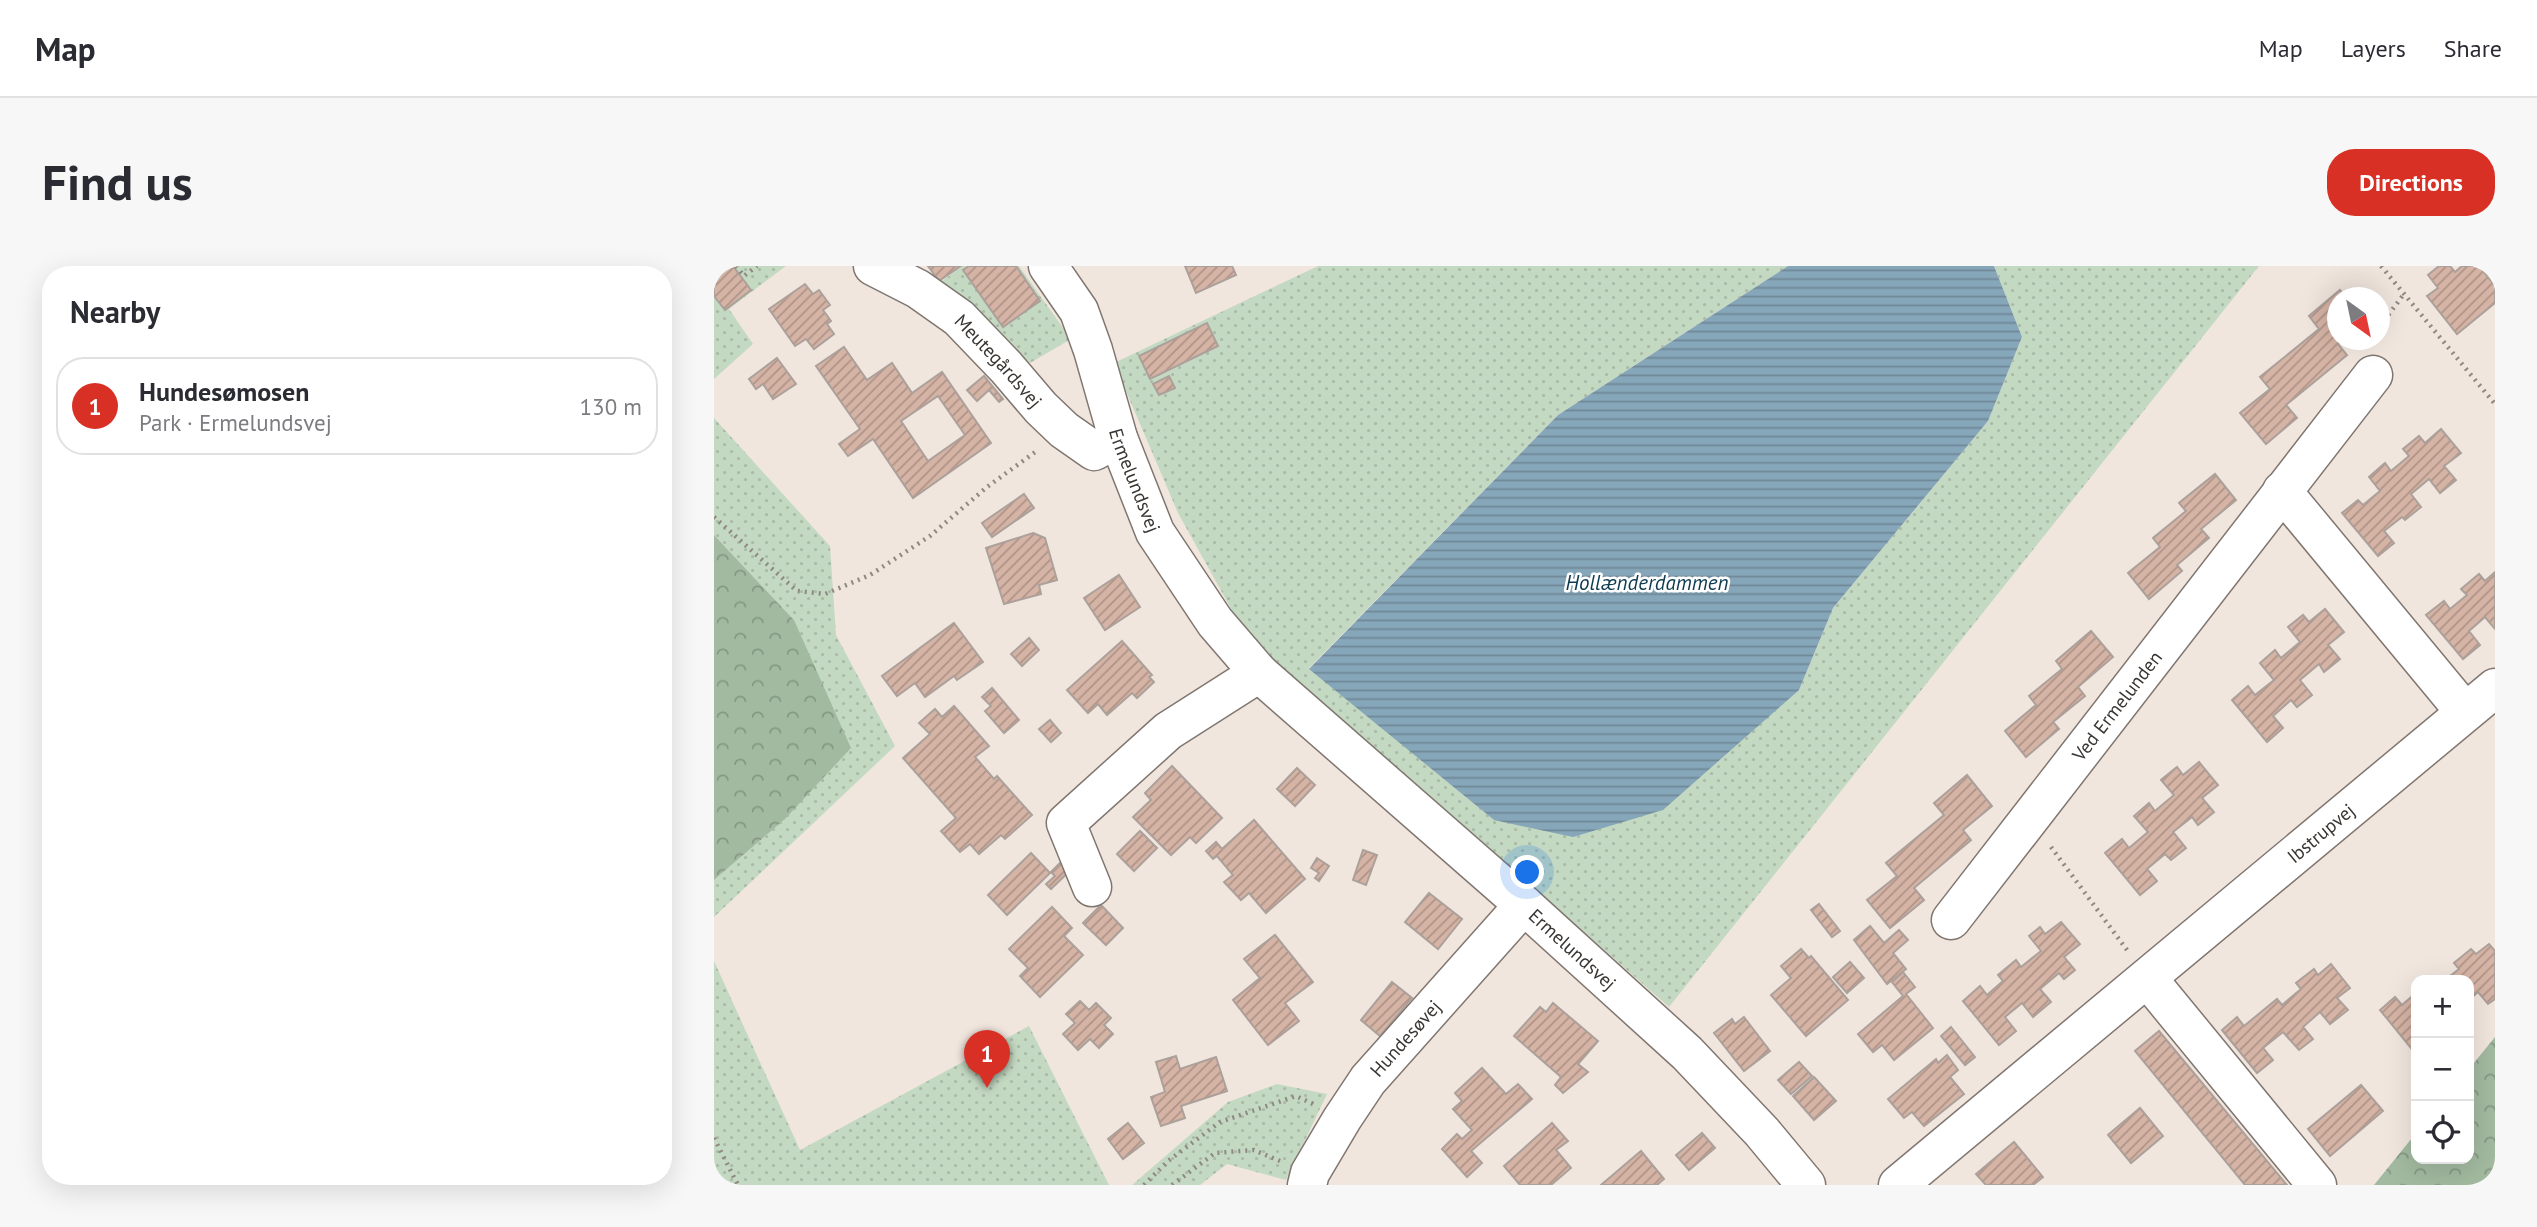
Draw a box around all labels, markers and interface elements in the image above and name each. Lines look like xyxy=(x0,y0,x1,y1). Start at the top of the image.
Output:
text: Map xyxy=(35,27,96,70)
text: Map xyxy=(2259,33,2303,64)
text: Layers xyxy=(2341,33,2406,64)
text: Share xyxy=(2444,33,2502,64)
button: Directions xyxy=(2327,149,2495,216)
text: Find us xyxy=(42,150,193,214)
north arrow xyxy=(2327,287,2390,350)
text: Nearby xyxy=(70,292,160,331)
street label: Meutegårdsvej xyxy=(950,309,1047,413)
text: Hundesømosen xyxy=(139,375,309,408)
text: 1 xyxy=(88,392,102,421)
text: 130 m xyxy=(580,392,642,421)
text: Park · Ermelundsvej xyxy=(139,408,332,437)
street label: Ermelundsvej xyxy=(1104,426,1166,536)
water label: Hollænderdammen xyxy=(1566,569,1728,596)
street label: Ved Ermelunden xyxy=(2066,646,2167,766)
street label: Ibstrupvej xyxy=(2282,798,2359,868)
your location xyxy=(1510,855,1544,889)
street label: Ermelundsvej xyxy=(1524,903,1621,995)
map controls xyxy=(2411,975,2474,1164)
button: + xyxy=(2411,975,2474,1038)
street label: Hundesøvej xyxy=(1365,995,1446,1082)
pin: 1 xyxy=(964,1030,1010,1088)
button: − xyxy=(2411,1038,2474,1101)
button: locate xyxy=(2411,1101,2474,1164)

